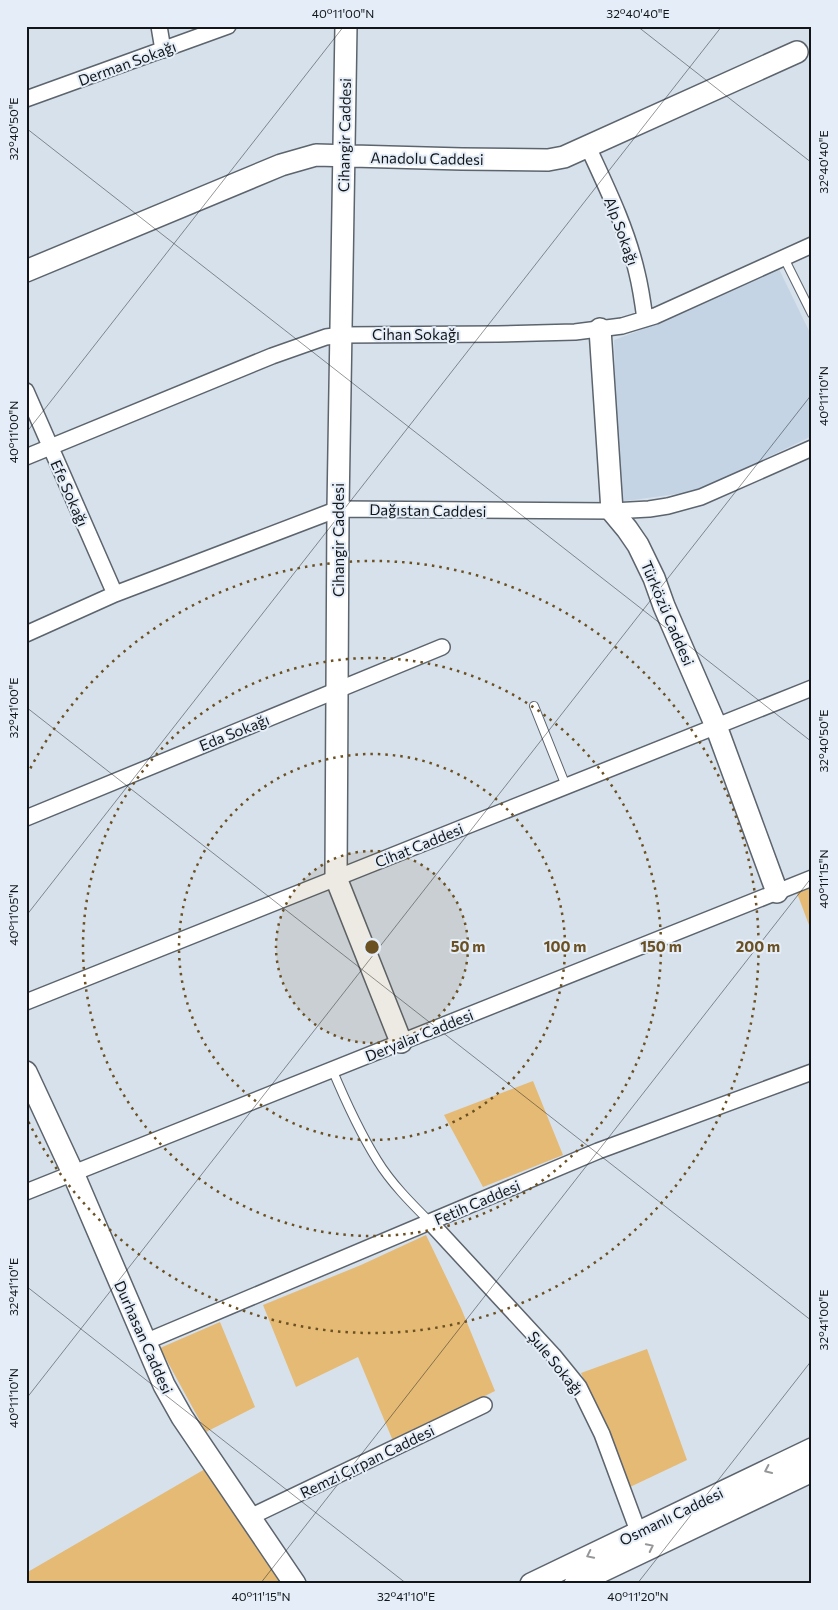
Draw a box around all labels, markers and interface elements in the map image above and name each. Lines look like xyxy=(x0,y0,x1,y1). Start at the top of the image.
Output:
text: 40°11'00"N xyxy=(312,6,374,20)
text: 32°40'40"E xyxy=(606,6,670,20)
street label: Derman Sokağı xyxy=(75,37,179,89)
street label: Cihangir Caddesi xyxy=(334,78,354,192)
text: 32°40'50"E xyxy=(6,98,20,160)
text: 32°40'40"E xyxy=(816,130,830,194)
street label: Anadolu Caddesi xyxy=(370,148,484,168)
street label: Alp Sokağı xyxy=(601,194,643,268)
street label: Cihan Sokağı xyxy=(372,325,460,343)
text: 40°11'10"N xyxy=(816,366,830,426)
text: 40°11'00"N xyxy=(6,401,20,463)
street label: Efe Sokağı xyxy=(47,457,93,529)
street label: Cihangir Caddesi xyxy=(329,483,347,597)
street label: Dağıstan Caddesi xyxy=(369,500,487,520)
street label: Türközü Caddesi xyxy=(638,558,698,668)
text: 32°41'00"E xyxy=(6,678,20,738)
street label: Eda Sokağı xyxy=(196,710,272,754)
text: 32°40'50"E xyxy=(816,710,830,772)
street label: Cihat Caddesi xyxy=(372,819,466,871)
text: 40°11'15"N xyxy=(816,850,830,908)
text: 40°11'05"N xyxy=(6,884,20,946)
text: 50 m xyxy=(451,937,485,955)
text: 100 m xyxy=(544,937,586,955)
text: 150 m xyxy=(640,937,682,955)
text: 200 m xyxy=(736,937,780,955)
centre of rings xyxy=(363,938,381,956)
street label: Deryalar Caddesi xyxy=(362,1005,476,1065)
street label: Fetih Caddesi xyxy=(431,1176,523,1228)
text: 32°41'10"E xyxy=(6,1258,20,1316)
street label: Durhasan Caddesi xyxy=(111,1278,177,1396)
text: 32°41'00"E xyxy=(816,1290,830,1350)
street label: Şule Sokağı xyxy=(525,1327,587,1399)
text: 40°11'10"N xyxy=(6,1368,20,1428)
street label: Remzi Çırpan Caddesi xyxy=(297,1421,437,1501)
one-way arrow xyxy=(764,1463,773,1474)
street label: Osmanlı Caddesi xyxy=(616,1483,726,1549)
one-way arrow xyxy=(645,1543,654,1553)
one-way arrow xyxy=(586,1549,595,1559)
text: 40°11'15"N xyxy=(232,1589,290,1603)
text: 32°41'10"E xyxy=(377,1589,435,1603)
text: 40°11'20"N xyxy=(607,1589,669,1603)

